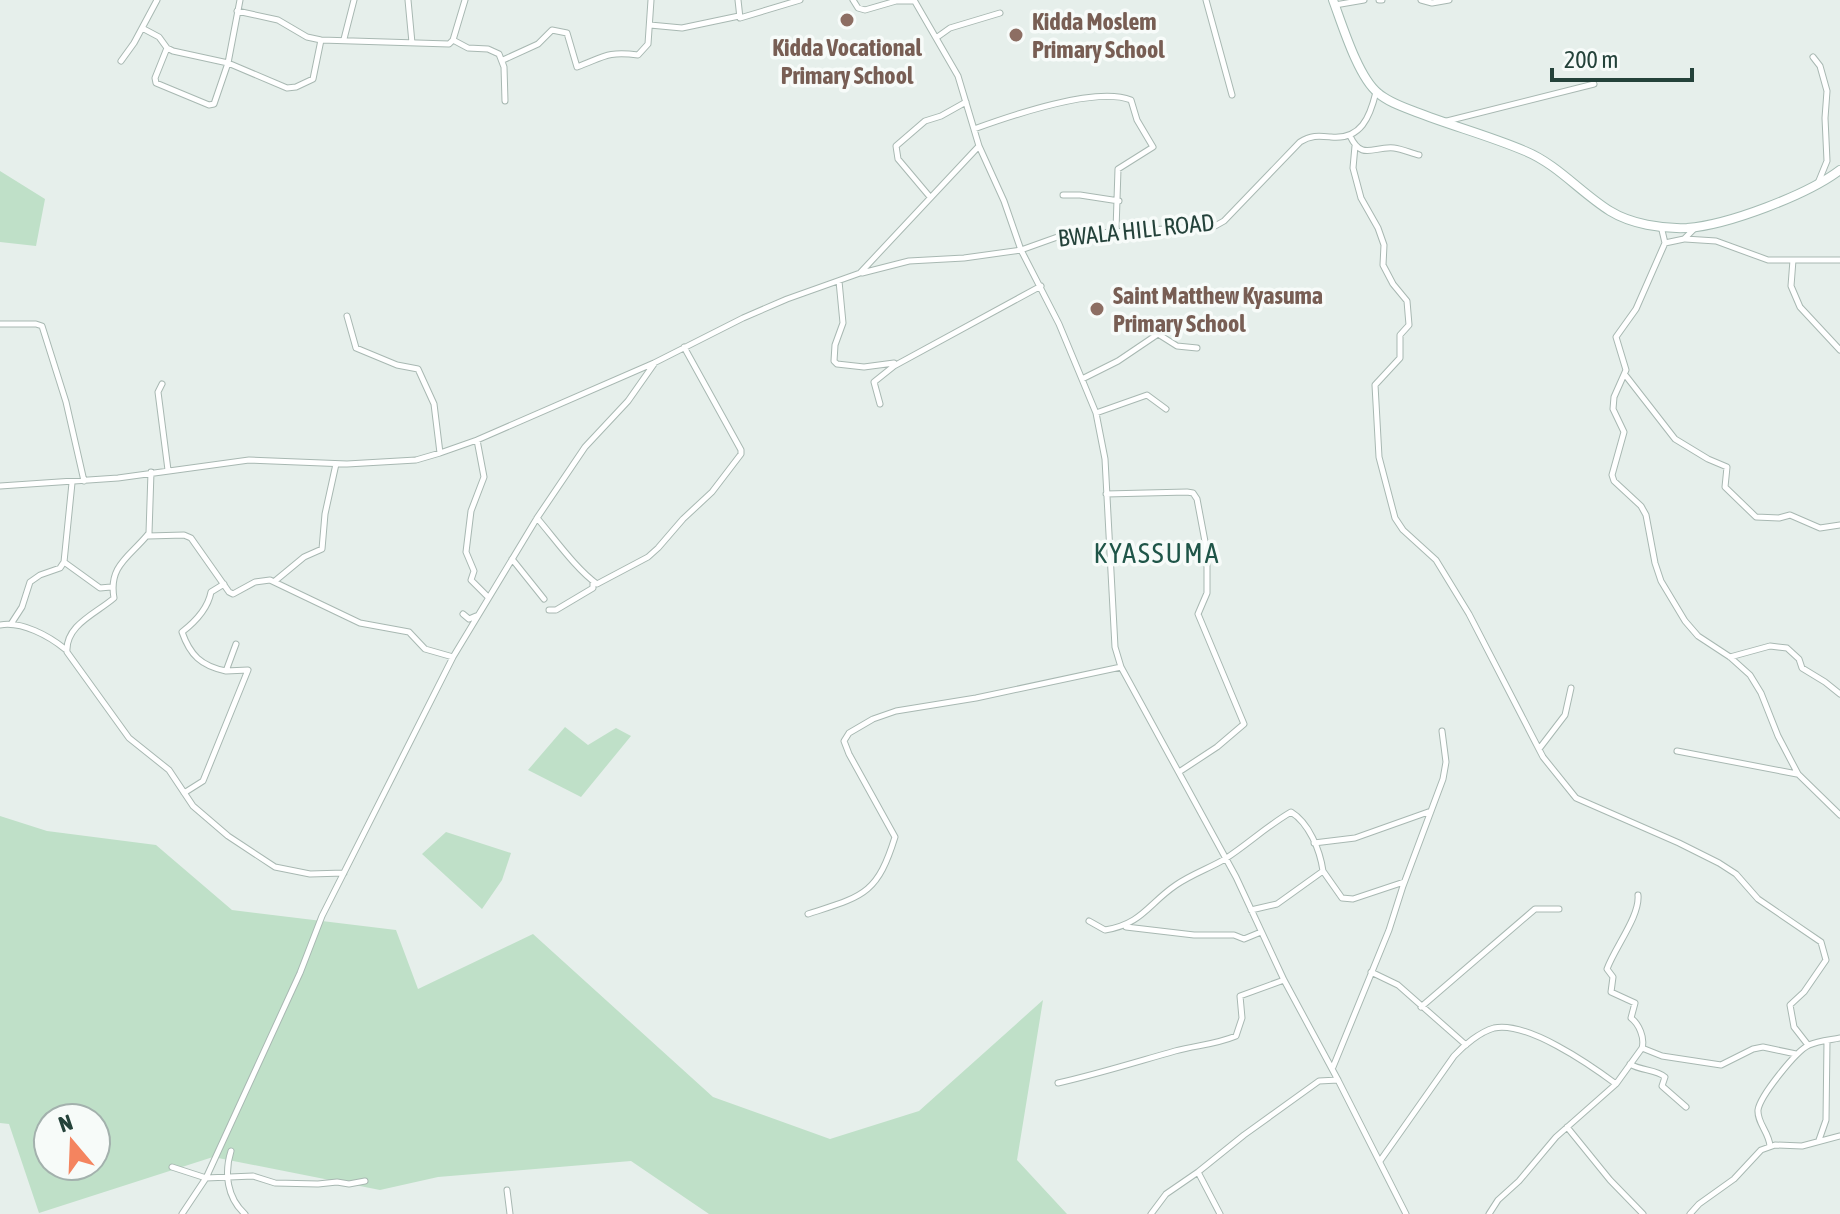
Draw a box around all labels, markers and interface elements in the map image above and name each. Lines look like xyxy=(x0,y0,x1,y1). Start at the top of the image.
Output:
place label: Kidda Moslem Primary School xyxy=(1032,8,1165,63)
marker: Kidda Vocational Primary School xyxy=(838,11,856,29)
marker: Kidda Moslem Primary School xyxy=(1007,26,1025,44)
scale bar xyxy=(1552,32,1692,82)
place label: Kidda Vocational Primary School xyxy=(772,34,922,89)
text: 200 m xyxy=(1564,46,1618,73)
street label: BWALA HILL ROAD xyxy=(1056,208,1216,252)
place label: Saint Matthew Kyasuma Primary School xyxy=(1113,282,1323,337)
marker: Saint Matthew Kyasuma Primary School xyxy=(1088,300,1106,318)
district label: KYASSUMA xyxy=(1093,537,1221,569)
north arrow xyxy=(32,1102,112,1182)
text: N xyxy=(55,1109,76,1137)

